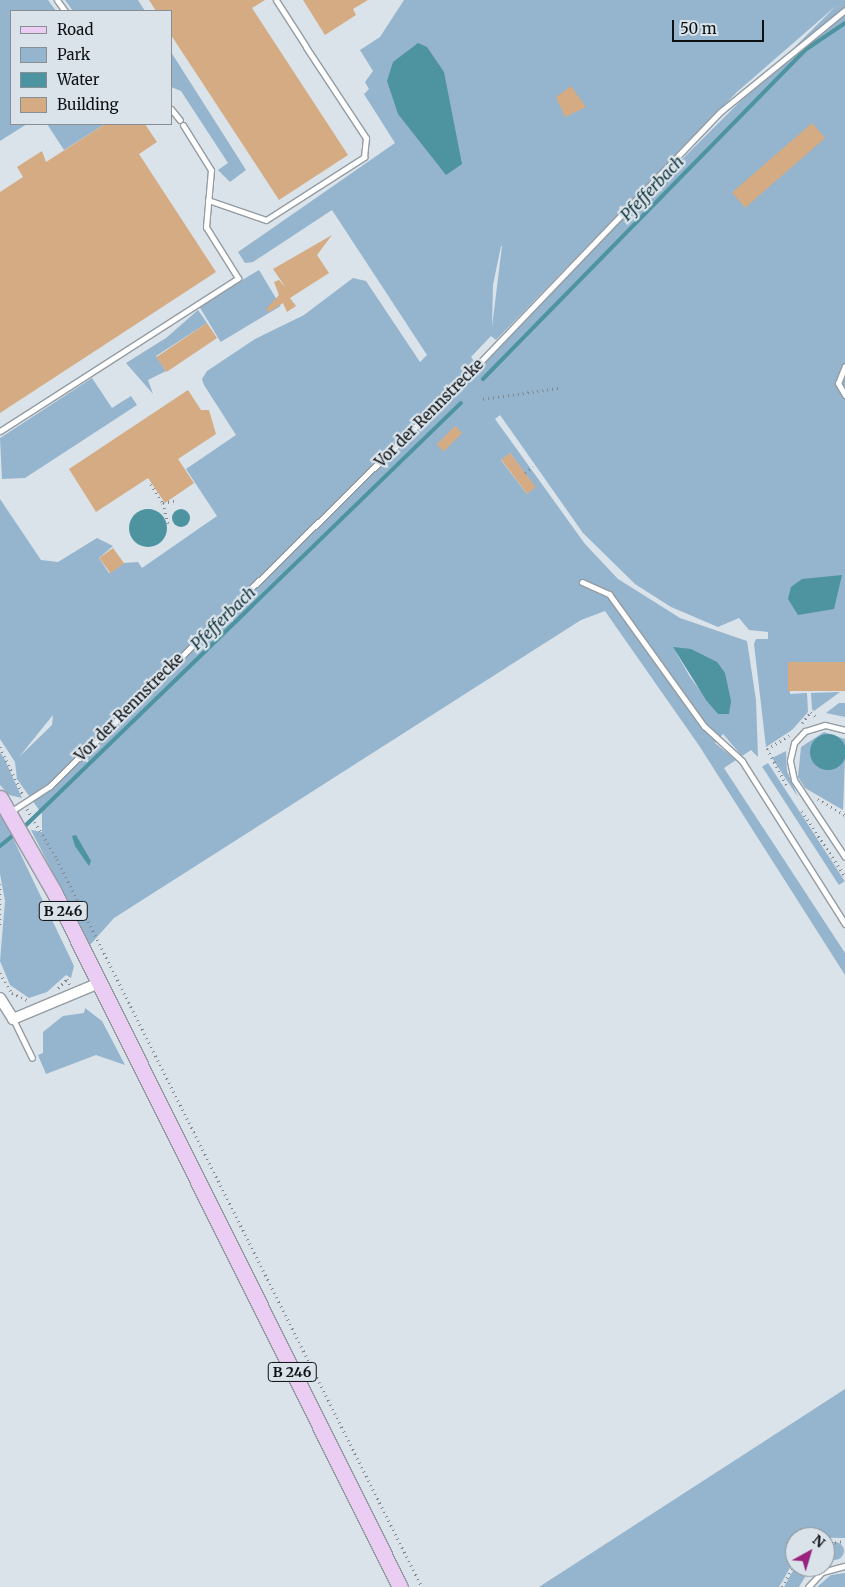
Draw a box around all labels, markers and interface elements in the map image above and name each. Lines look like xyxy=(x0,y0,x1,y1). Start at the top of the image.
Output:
legend xyxy=(10,10,172,125)
scale bar xyxy=(675,10,768,42)
text: 50 m xyxy=(680,19,717,38)
text: Road xyxy=(57,20,93,39)
text: Park xyxy=(57,45,90,64)
text: Water xyxy=(57,70,99,89)
text: Building xyxy=(57,95,119,114)
water label: Pfefferbach xyxy=(616,152,688,224)
street label: Vor der Rennstrecke xyxy=(371,355,487,471)
water label: Pfefferbach xyxy=(187,582,259,654)
street label: Vor der Rennstrecke xyxy=(71,649,187,765)
road number: B 246 xyxy=(38,899,88,922)
road number: B 246 xyxy=(267,1360,317,1384)
north arrow xyxy=(785,1527,835,1577)
text: N xyxy=(809,1531,829,1552)

